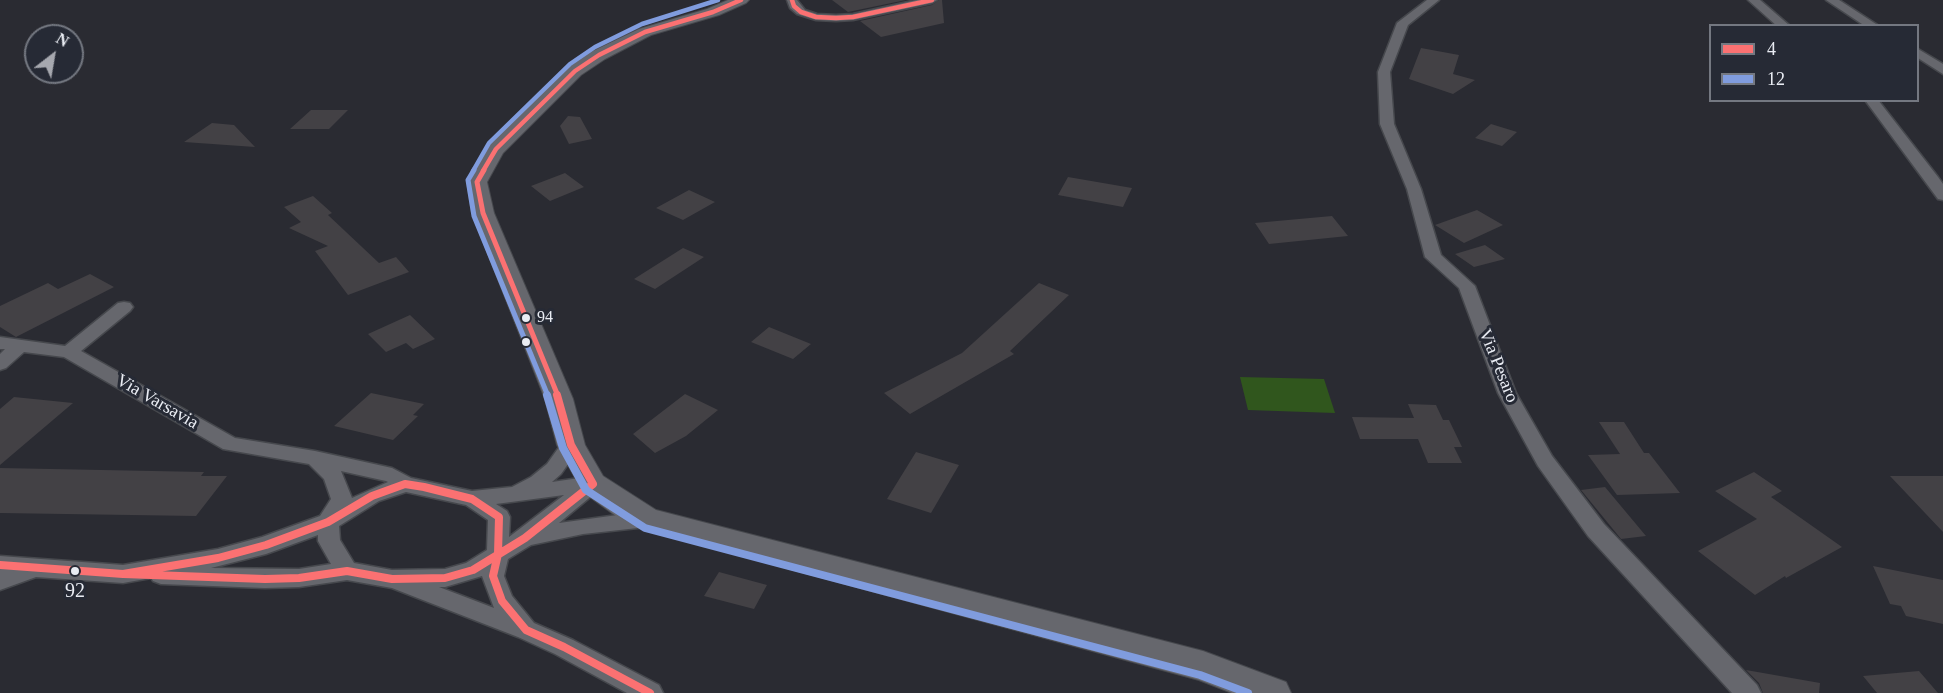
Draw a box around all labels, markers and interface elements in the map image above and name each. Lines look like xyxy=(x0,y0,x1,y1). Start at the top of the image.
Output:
north arrow xyxy=(24,24,84,84)
legend xyxy=(1709,24,1919,102)
text: N xyxy=(53,30,72,50)
text: 4 xyxy=(1767,39,1776,59)
text: 12 xyxy=(1767,69,1785,89)
place label: 94 xyxy=(537,308,553,328)
marker: 94 xyxy=(520,312,532,324)
street label: Via Pesaro xyxy=(1473,326,1523,406)
unlabelled marker xyxy=(520,336,532,348)
street label: Via Varsavia xyxy=(112,370,202,434)
marker: 92 xyxy=(69,565,81,577)
place label: 92 xyxy=(65,580,85,604)

